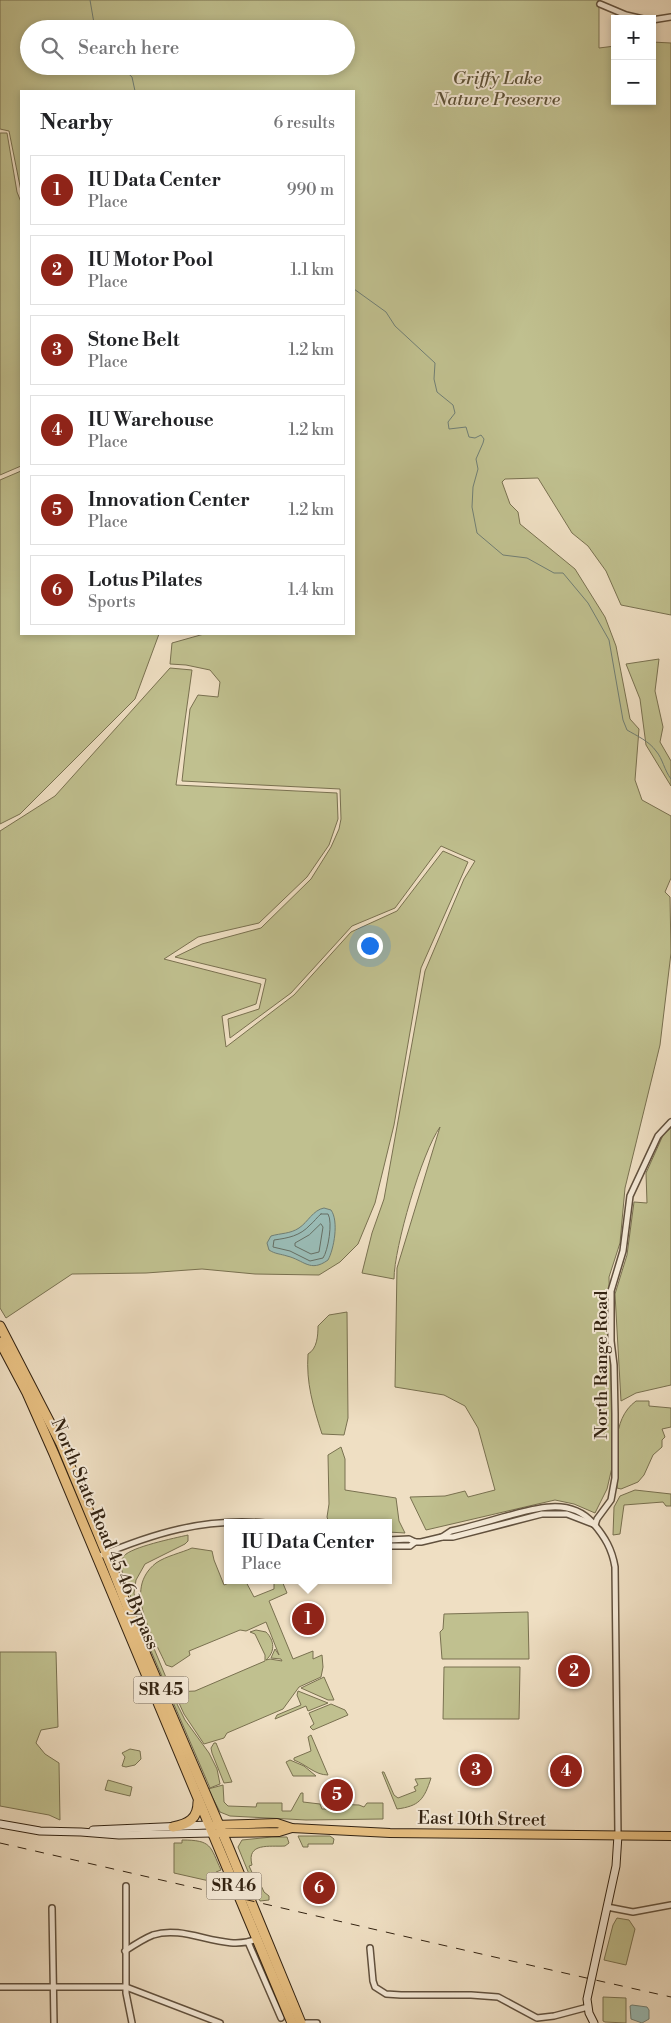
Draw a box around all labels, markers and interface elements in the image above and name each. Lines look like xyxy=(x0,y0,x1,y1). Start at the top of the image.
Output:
map controls xyxy=(611,15,656,105)
button: + xyxy=(611,15,656,60)
search box xyxy=(20,20,355,75)
icon: search xyxy=(38,34,66,62)
text: Search here xyxy=(78,36,179,60)
button: − xyxy=(611,60,656,105)
park label: Griffy Lake Nature Preserve xyxy=(433,67,561,111)
text: Nearby xyxy=(40,110,113,136)
text: 6 results xyxy=(274,113,335,133)
text: IU Data Center xyxy=(88,168,221,192)
text: 1 xyxy=(53,180,61,200)
text: 990 m xyxy=(287,180,334,200)
text: Place xyxy=(88,192,128,212)
text: IU Motor Pool xyxy=(88,248,213,272)
text: 2 xyxy=(52,260,62,280)
text: 1.1 km xyxy=(290,260,334,280)
text: Place xyxy=(88,272,128,292)
text: Stone Belt xyxy=(88,328,179,352)
text: 3 xyxy=(52,340,62,360)
text: 1.2 km xyxy=(288,340,334,360)
text: Place xyxy=(88,352,128,372)
text: IU Warehouse xyxy=(88,408,214,432)
text: 4 xyxy=(52,420,62,440)
text: 1.2 km xyxy=(288,420,334,440)
text: Place xyxy=(88,432,128,452)
text: Innovation Center xyxy=(88,488,250,512)
text: 5 xyxy=(52,500,62,520)
text: 1.2 km xyxy=(288,500,334,520)
text: Place xyxy=(88,512,128,532)
text: Lotus Pilates xyxy=(88,568,203,592)
text: 6 xyxy=(52,580,62,600)
text: 1.4 km xyxy=(288,580,334,600)
text: Sports xyxy=(88,592,135,612)
your location xyxy=(357,933,383,959)
street label: North Range Road xyxy=(590,1290,613,1439)
street label: North State Road 45 46 Bypass xyxy=(46,1415,164,1653)
popup xyxy=(224,1519,392,1584)
text: IU Data Center xyxy=(241,1530,375,1554)
text: Place xyxy=(241,1554,281,1574)
pin: 1 xyxy=(292,1600,324,1638)
pin: 2 xyxy=(558,1652,590,1690)
road number: SR 45 xyxy=(134,1676,188,1704)
pin: 3 xyxy=(460,1751,492,1789)
pin: 4 xyxy=(550,1752,582,1790)
pin: 5 xyxy=(321,1776,353,1814)
street label: East 10th Street xyxy=(417,1806,547,1832)
pin: 6 xyxy=(303,1869,335,1907)
road number: SR 46 xyxy=(206,1872,262,1900)

